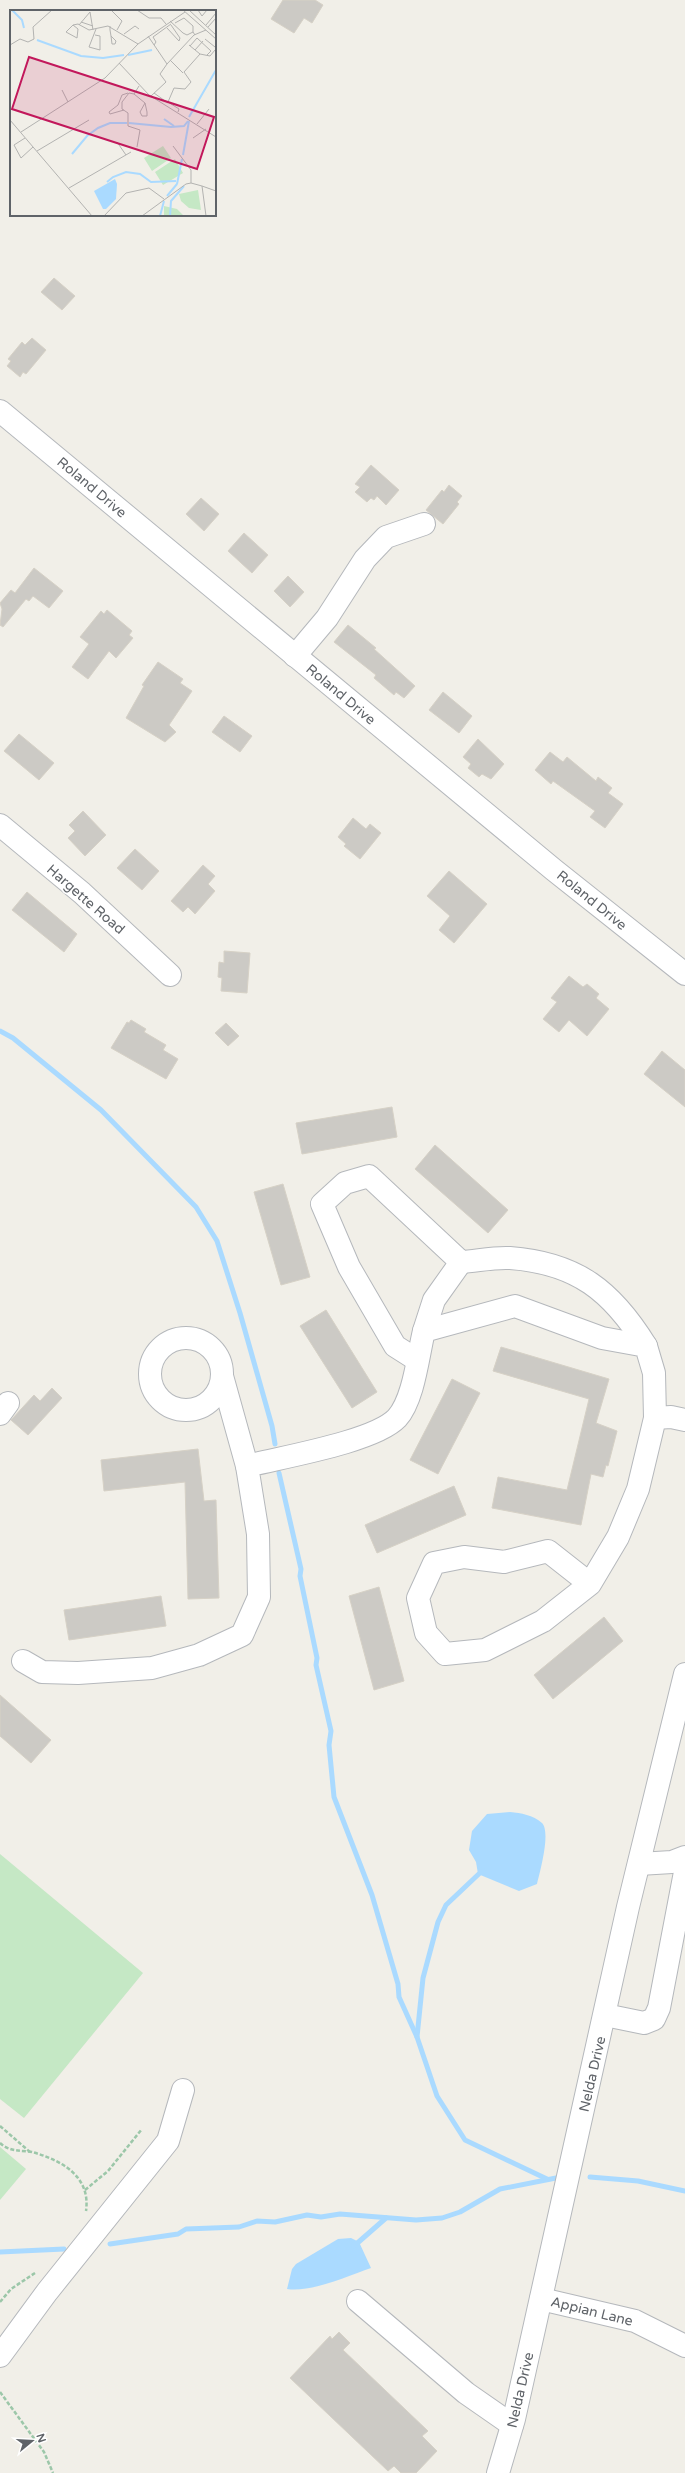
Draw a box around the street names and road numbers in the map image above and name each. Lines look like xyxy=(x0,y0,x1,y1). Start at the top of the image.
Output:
street label: Roland Drive xyxy=(54,453,130,521)
street label: Roland Drive xyxy=(303,660,379,728)
street label: Hargette Road xyxy=(43,861,128,938)
street label: Roland Drive xyxy=(553,867,630,934)
street label: Nelda Drive xyxy=(576,2034,609,2114)
street label: Appian Lane xyxy=(549,2293,635,2330)
street label: Nelda Drive xyxy=(504,2350,537,2430)

